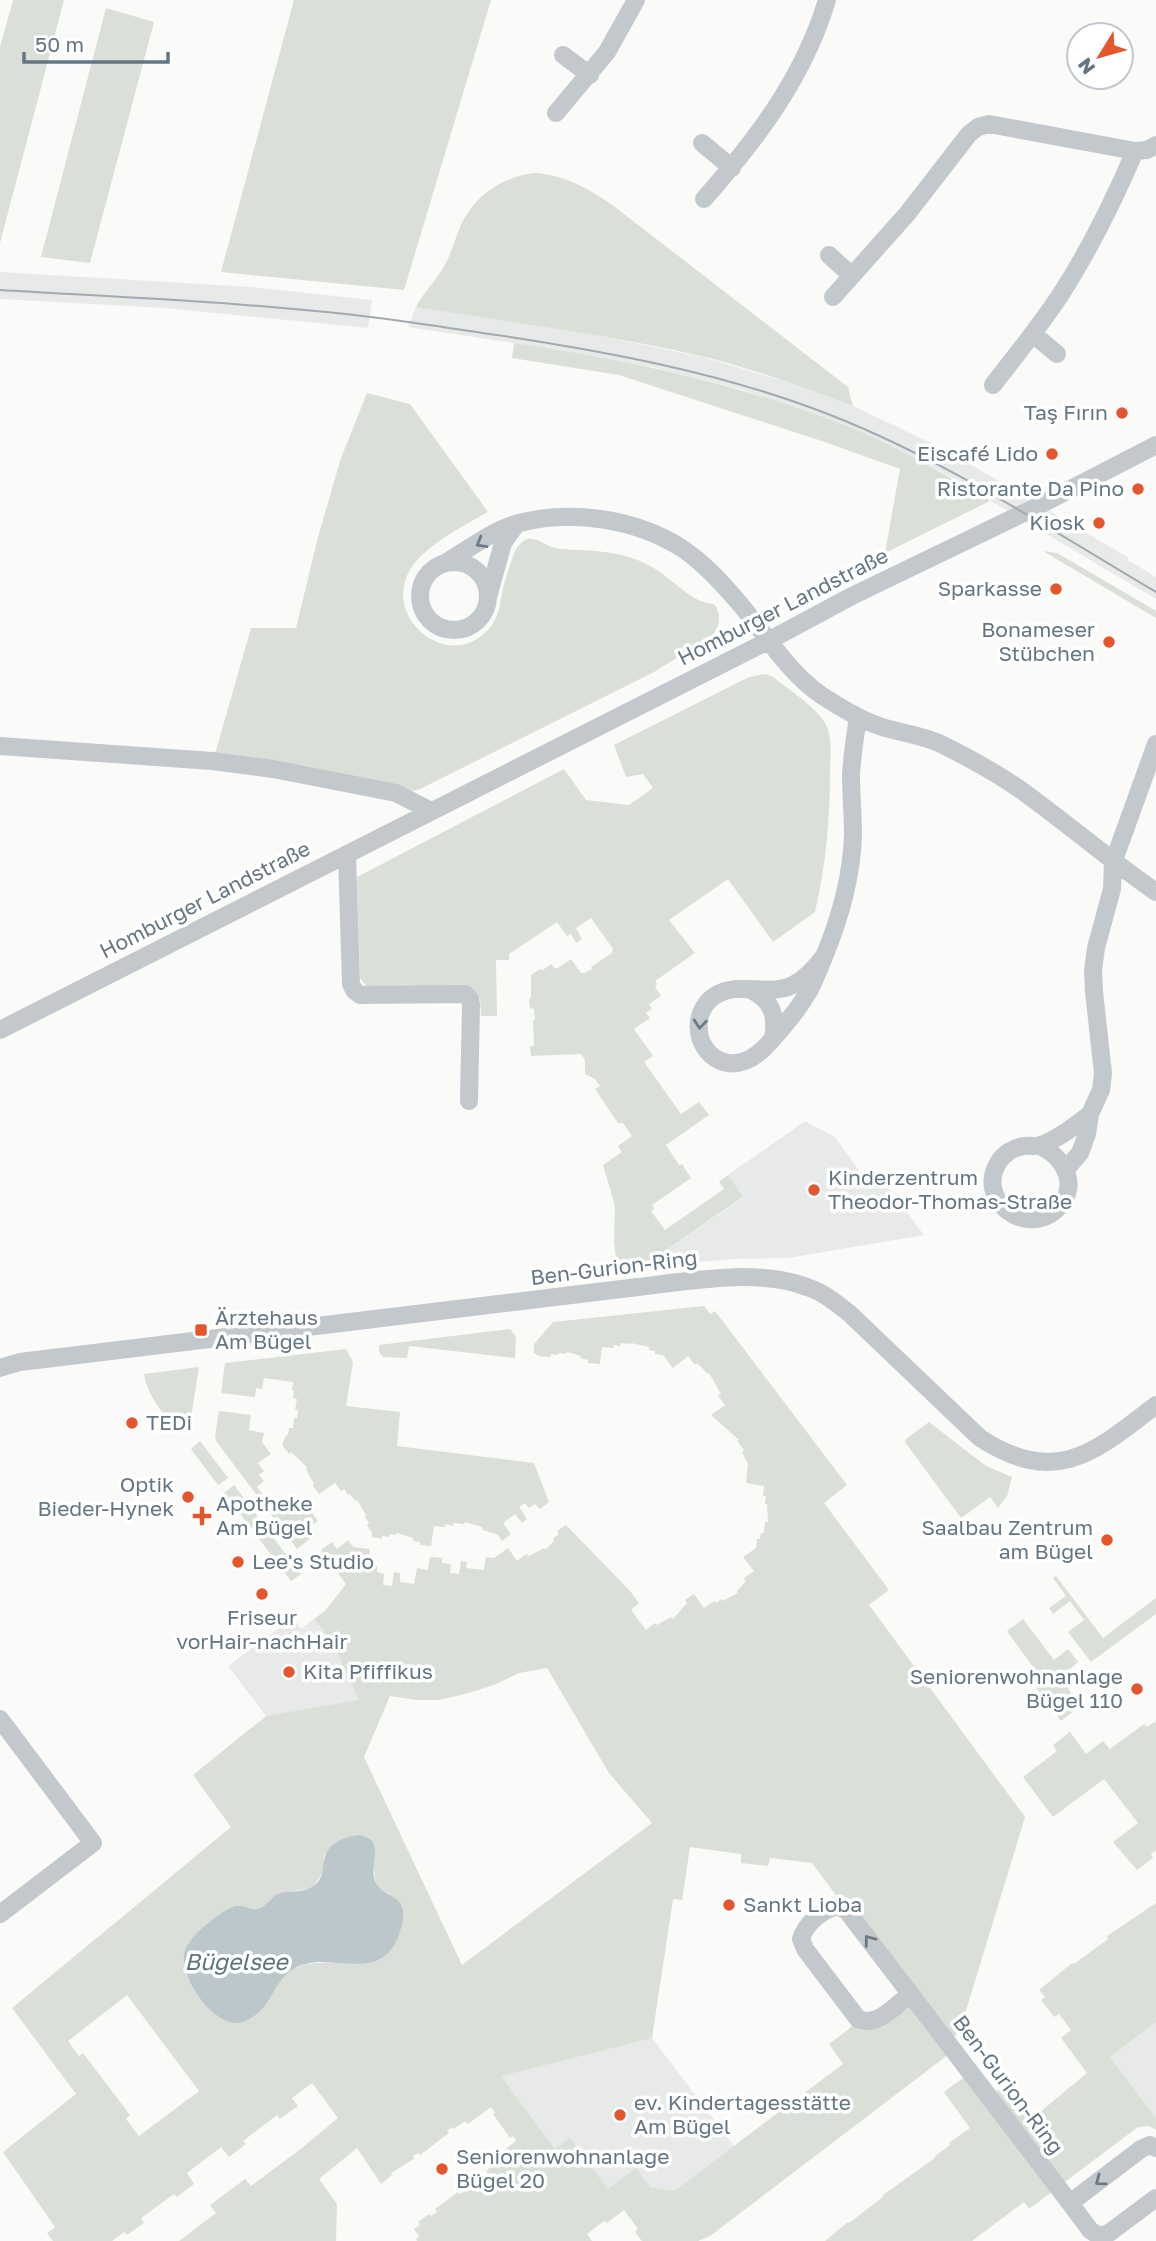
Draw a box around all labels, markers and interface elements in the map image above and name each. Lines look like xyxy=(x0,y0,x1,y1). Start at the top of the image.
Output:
scale bar xyxy=(24,21,168,65)
north arrow xyxy=(1065,21,1135,91)
text: 50 m xyxy=(35,31,84,57)
text: N xyxy=(1072,54,1100,79)
place label: Taş Fırın xyxy=(1024,399,1108,425)
marker: Taş Fırın xyxy=(1114,405,1130,421)
place label: Eiscafé Lido xyxy=(917,440,1038,466)
marker: Eiscafé Lido xyxy=(1044,446,1060,462)
place label: Ristorante Da Pino xyxy=(937,475,1124,501)
marker: Ristorante Da Pino xyxy=(1130,481,1146,497)
place label: Kiosk xyxy=(1029,509,1085,535)
marker: Kiosk xyxy=(1091,515,1107,531)
one-way arrow xyxy=(475,534,488,547)
street label: Homburger Landstraße xyxy=(673,542,892,671)
place label: Sparkasse xyxy=(938,575,1042,601)
marker: Sparkasse xyxy=(1048,581,1064,597)
place label: Bonameser Stübchen xyxy=(981,616,1095,666)
marker: Bonameser Stübchen xyxy=(1101,634,1117,650)
street label: Homburger Landstraße xyxy=(95,835,314,964)
one-way arrow xyxy=(693,1019,708,1030)
place label: Kinderzentrum Theodor-Thomas-Straße xyxy=(828,1164,1072,1214)
marker: Kinderzentrum Theodor-Thomas-Straße xyxy=(806,1182,822,1198)
street label: Ben-Gurion-Ring xyxy=(529,1244,699,1290)
place label: Ärztehaus Am Bügel xyxy=(215,1304,318,1354)
marker: Ärztehaus Am Bügel xyxy=(193,1322,209,1338)
place label: TEDi xyxy=(146,1409,192,1435)
marker: TEDi xyxy=(124,1415,140,1431)
place label: Optik Bieder-Hynek xyxy=(37,1471,174,1521)
marker: Optik Bieder-Hynek xyxy=(180,1489,196,1505)
place label: Apotheke Am Bügel xyxy=(216,1490,313,1540)
marker: Apotheke Am Bügel xyxy=(194,1508,210,1524)
place label: Saalbau Zentrum am Bügel xyxy=(921,1514,1093,1564)
marker: Saalbau Zentrum am Bügel xyxy=(1099,1532,1115,1548)
place label: Lee's Studio xyxy=(252,1548,374,1574)
marker: Lee's Studio xyxy=(230,1554,246,1570)
marker: Friseur vorHair-nachHair xyxy=(254,1586,270,1602)
place label: Friseur vorHair-nachHair xyxy=(176,1604,348,1654)
place label: Kita Pfiffikus xyxy=(303,1658,433,1684)
place label: Seniorenwohnanlage Bügel 110 xyxy=(910,1663,1123,1713)
marker: Kita Pfiffikus xyxy=(281,1664,297,1680)
marker: Seniorenwohnanlage Bügel 110 xyxy=(1129,1681,1145,1697)
place label: Sankt Lioba xyxy=(743,1891,862,1917)
marker: Sankt Lioba xyxy=(721,1897,737,1913)
one-way arrow xyxy=(864,1935,877,1948)
water label: Bügelsee xyxy=(184,1947,289,1975)
street label: Ben-Gurion-Ring xyxy=(948,2010,1070,2159)
place label: ev. Kindertagesstätte Am Bügel xyxy=(634,2089,851,2139)
marker: ev. Kindertagesstätte Am Bügel xyxy=(612,2107,628,2123)
place label: Seniorenwohnanlage Bügel 20 xyxy=(456,2143,669,2193)
marker: Seniorenwohnanlage Bügel 20 xyxy=(434,2161,450,2177)
one-way arrow xyxy=(1095,2172,1107,2185)

